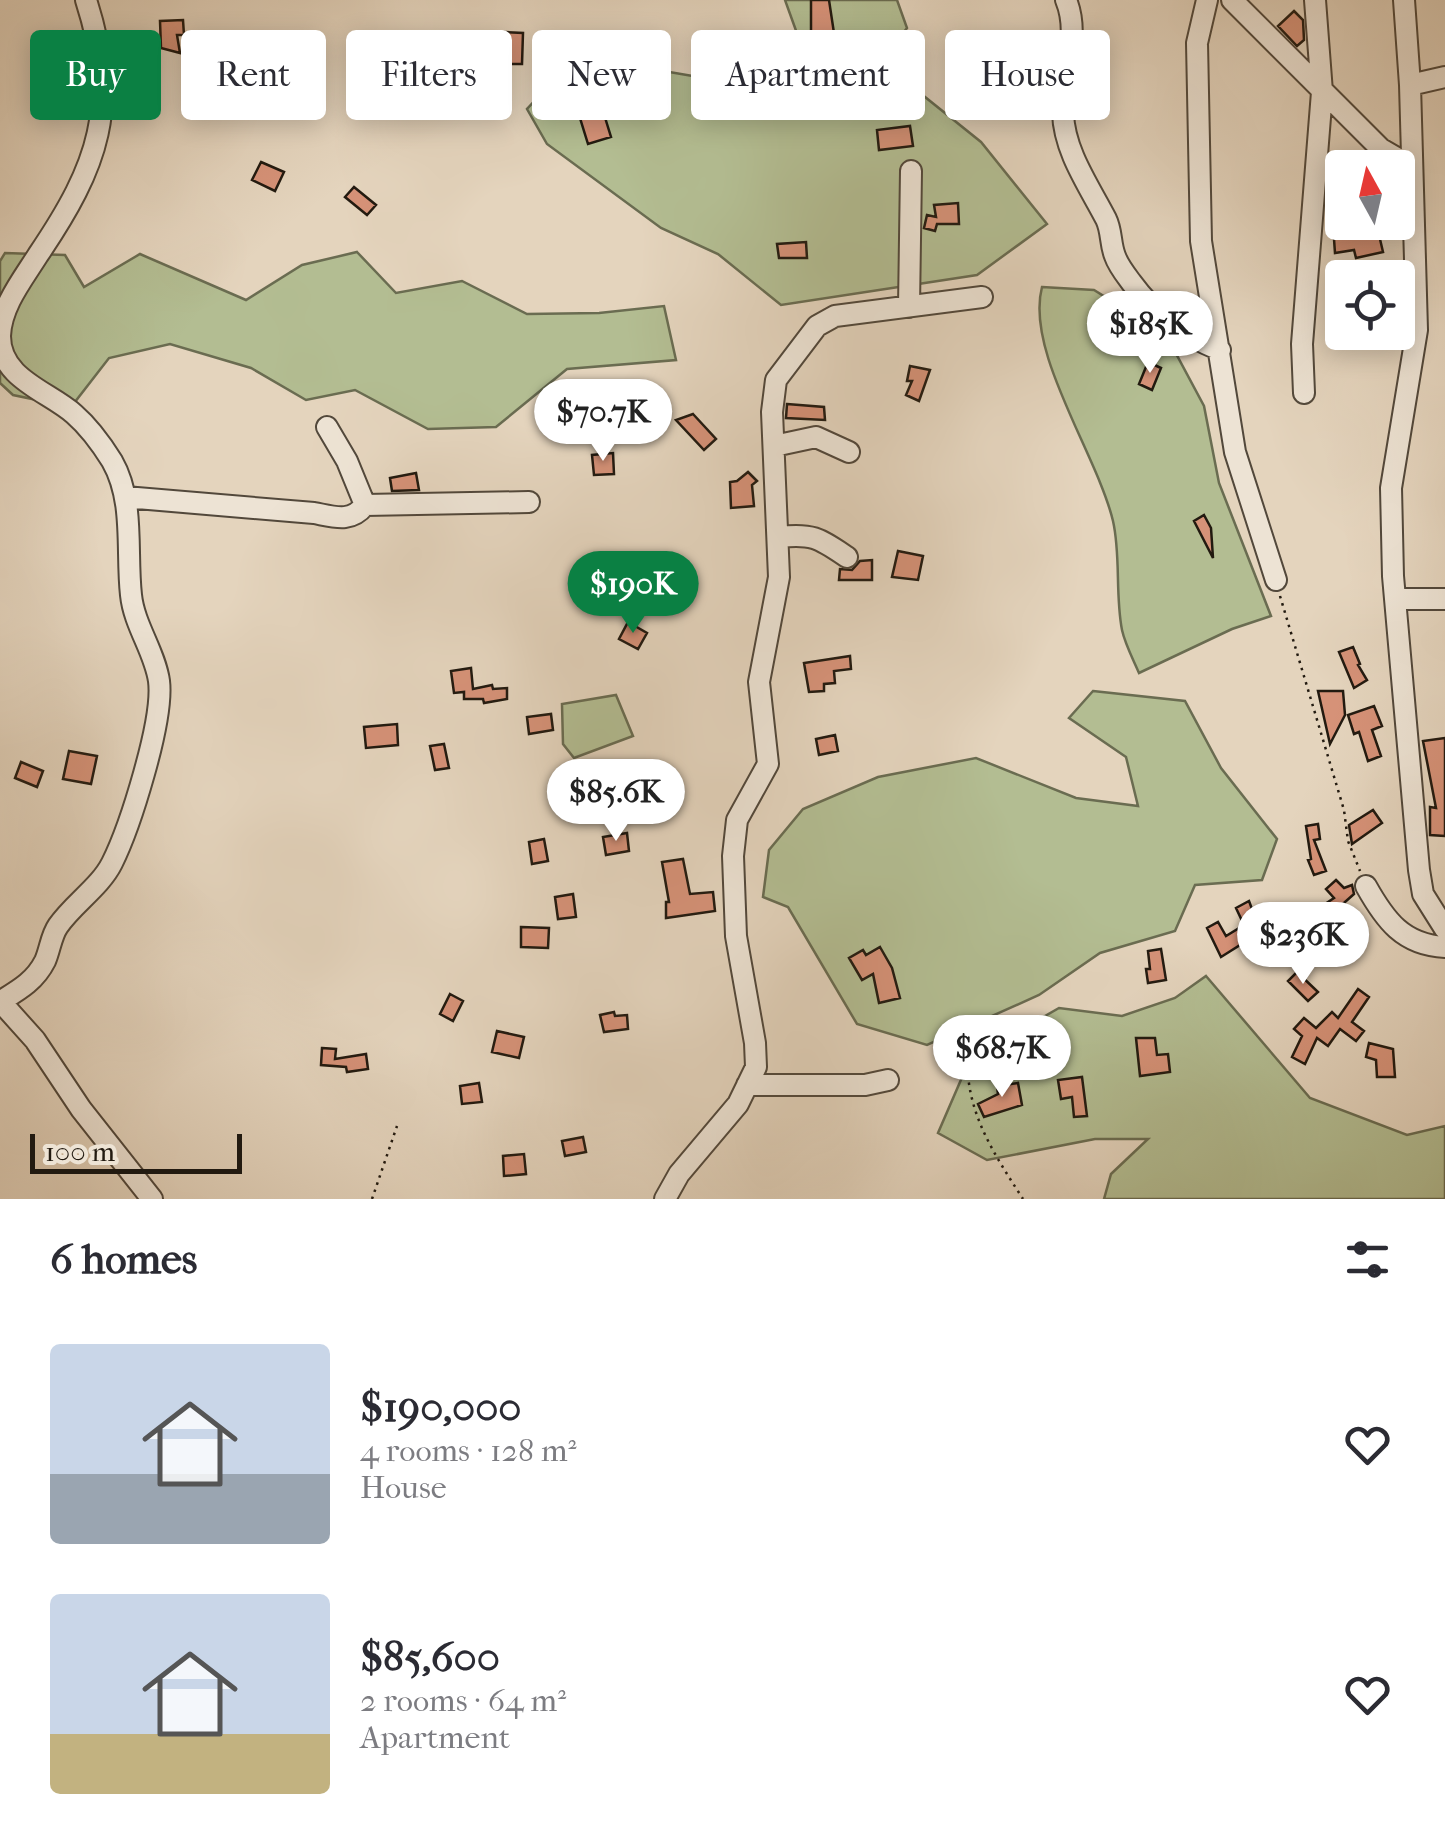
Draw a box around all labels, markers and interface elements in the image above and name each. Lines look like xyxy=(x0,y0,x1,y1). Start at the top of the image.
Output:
chip: Buy xyxy=(30,30,161,120)
chip: Rent xyxy=(181,30,326,120)
chip: Filters xyxy=(346,30,512,120)
chip: New xyxy=(532,30,671,120)
chip: Apartment xyxy=(691,30,925,120)
chip: House xyxy=(945,30,1110,120)
north arrow xyxy=(1325,150,1415,240)
map controls xyxy=(1325,150,1415,350)
button: locate xyxy=(1325,260,1415,350)
pin: $185K xyxy=(1080,291,1220,376)
text: $185K xyxy=(1109,305,1191,342)
pin: $70.7K xyxy=(522,379,684,464)
text: $70.7K xyxy=(556,393,650,430)
pin: $190K xyxy=(563,551,703,636)
text: $190K xyxy=(590,565,676,602)
pin: $85.6K xyxy=(535,759,697,844)
text: $85.6K xyxy=(569,773,663,810)
pin: $236K xyxy=(1233,902,1373,987)
text: $236K xyxy=(1259,916,1347,953)
pin: $68.7K xyxy=(921,1015,1083,1100)
text: $68.7K xyxy=(955,1029,1049,1066)
scale bar xyxy=(30,1129,242,1174)
text: 100 m xyxy=(45,1135,115,1168)
icon: filters xyxy=(1340,1232,1395,1287)
text: 6 homes xyxy=(50,1235,197,1284)
text: $190,000 xyxy=(360,1383,522,1432)
icon: home xyxy=(130,1384,250,1504)
icon: heart xyxy=(1340,1417,1395,1472)
text: 4 rooms · 128 m² xyxy=(360,1432,577,1469)
text: House xyxy=(360,1469,447,1506)
text: $85,600 xyxy=(360,1633,500,1682)
icon: home xyxy=(130,1634,250,1754)
icon: heart xyxy=(1340,1667,1395,1722)
text: 2 rooms · 64 m² xyxy=(360,1682,566,1719)
text: Apartment xyxy=(360,1719,510,1756)

